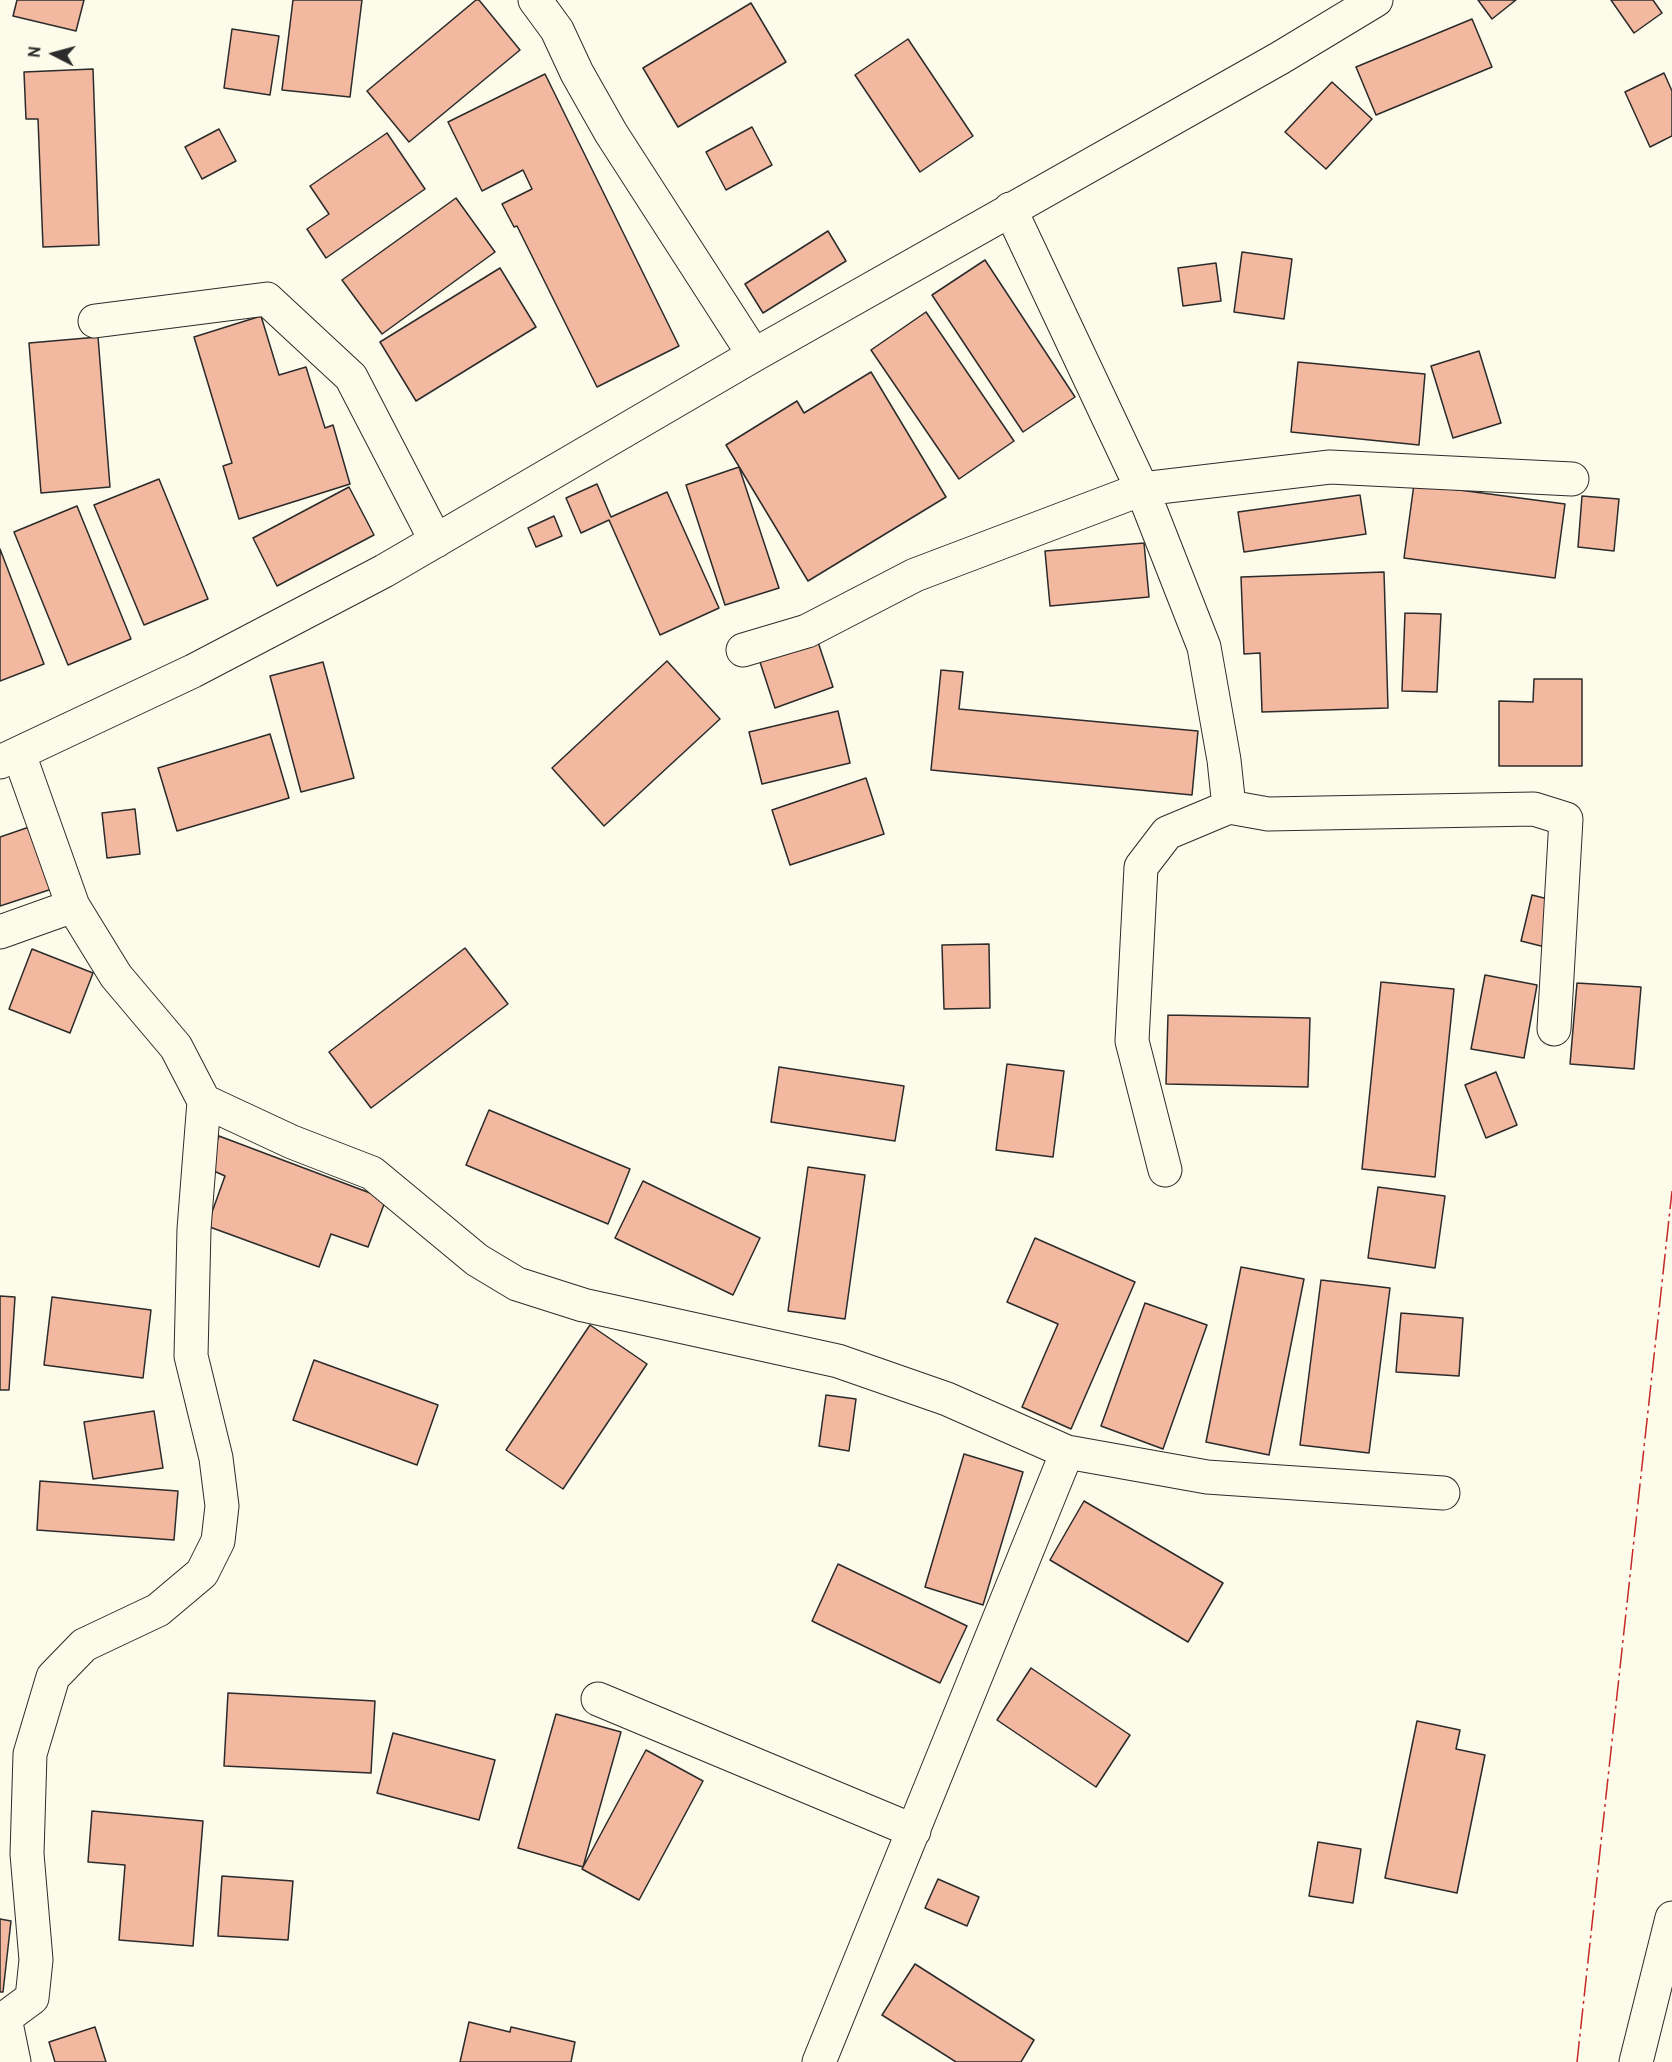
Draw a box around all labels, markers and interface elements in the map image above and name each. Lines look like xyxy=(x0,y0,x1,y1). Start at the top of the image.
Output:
north arrow xyxy=(24,24,84,84)
text: N xyxy=(26,45,47,59)

